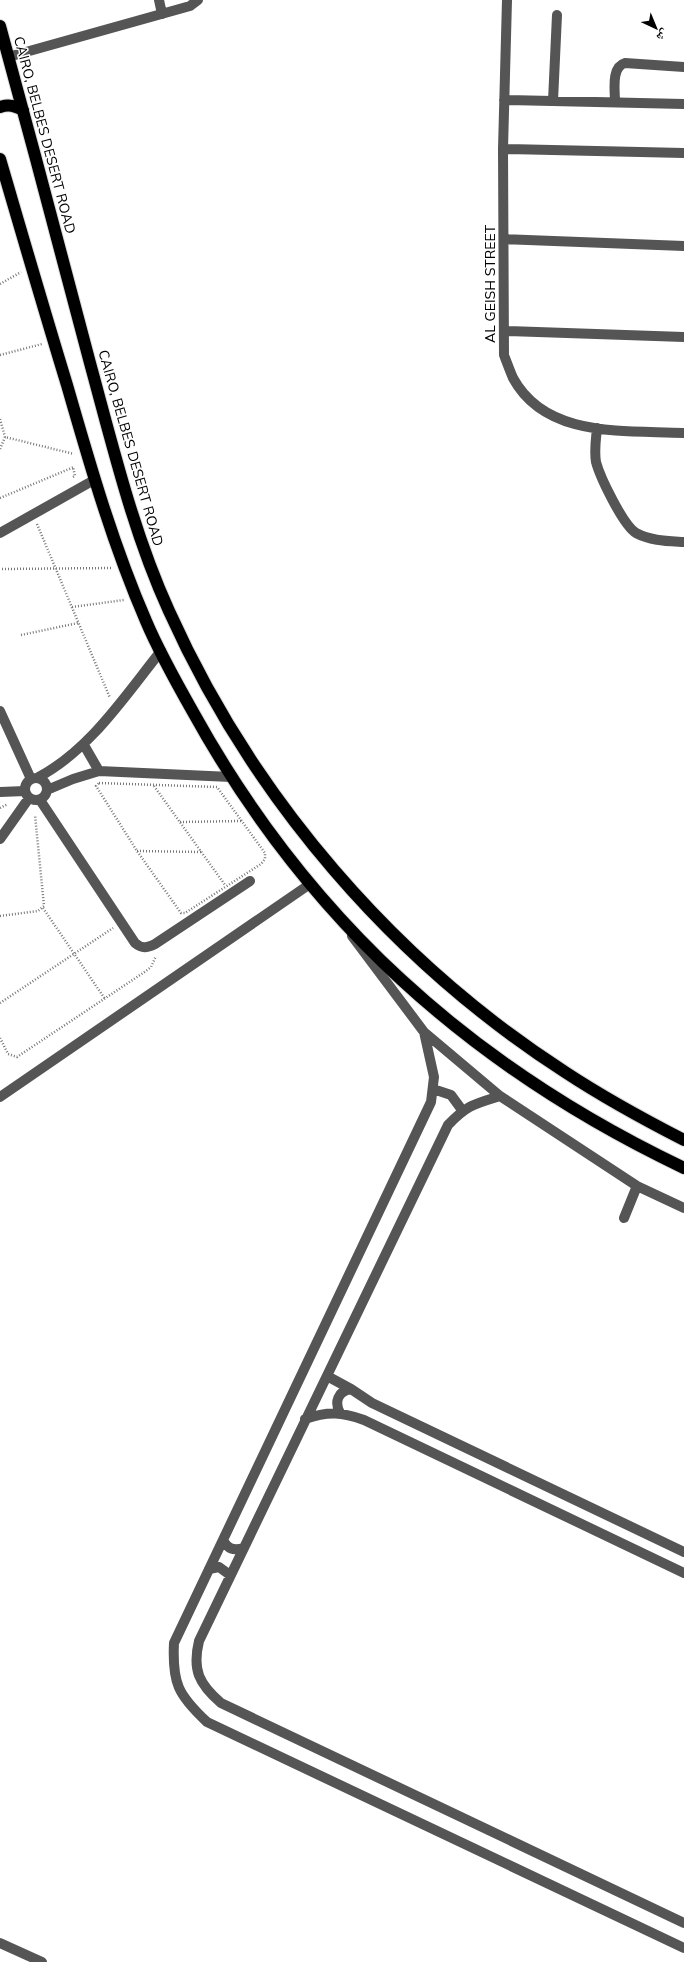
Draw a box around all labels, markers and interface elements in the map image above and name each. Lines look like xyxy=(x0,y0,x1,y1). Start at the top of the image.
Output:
north arrow xyxy=(636,8,676,48)
text: ش xyxy=(653,25,672,45)
street label: CAIRO, BELBES DESERT ROAD xyxy=(10,34,80,236)
street label: AL GEISH STREET xyxy=(481,224,499,343)
street label: CAIRO, BELBES DESERT ROAD xyxy=(94,348,168,548)

